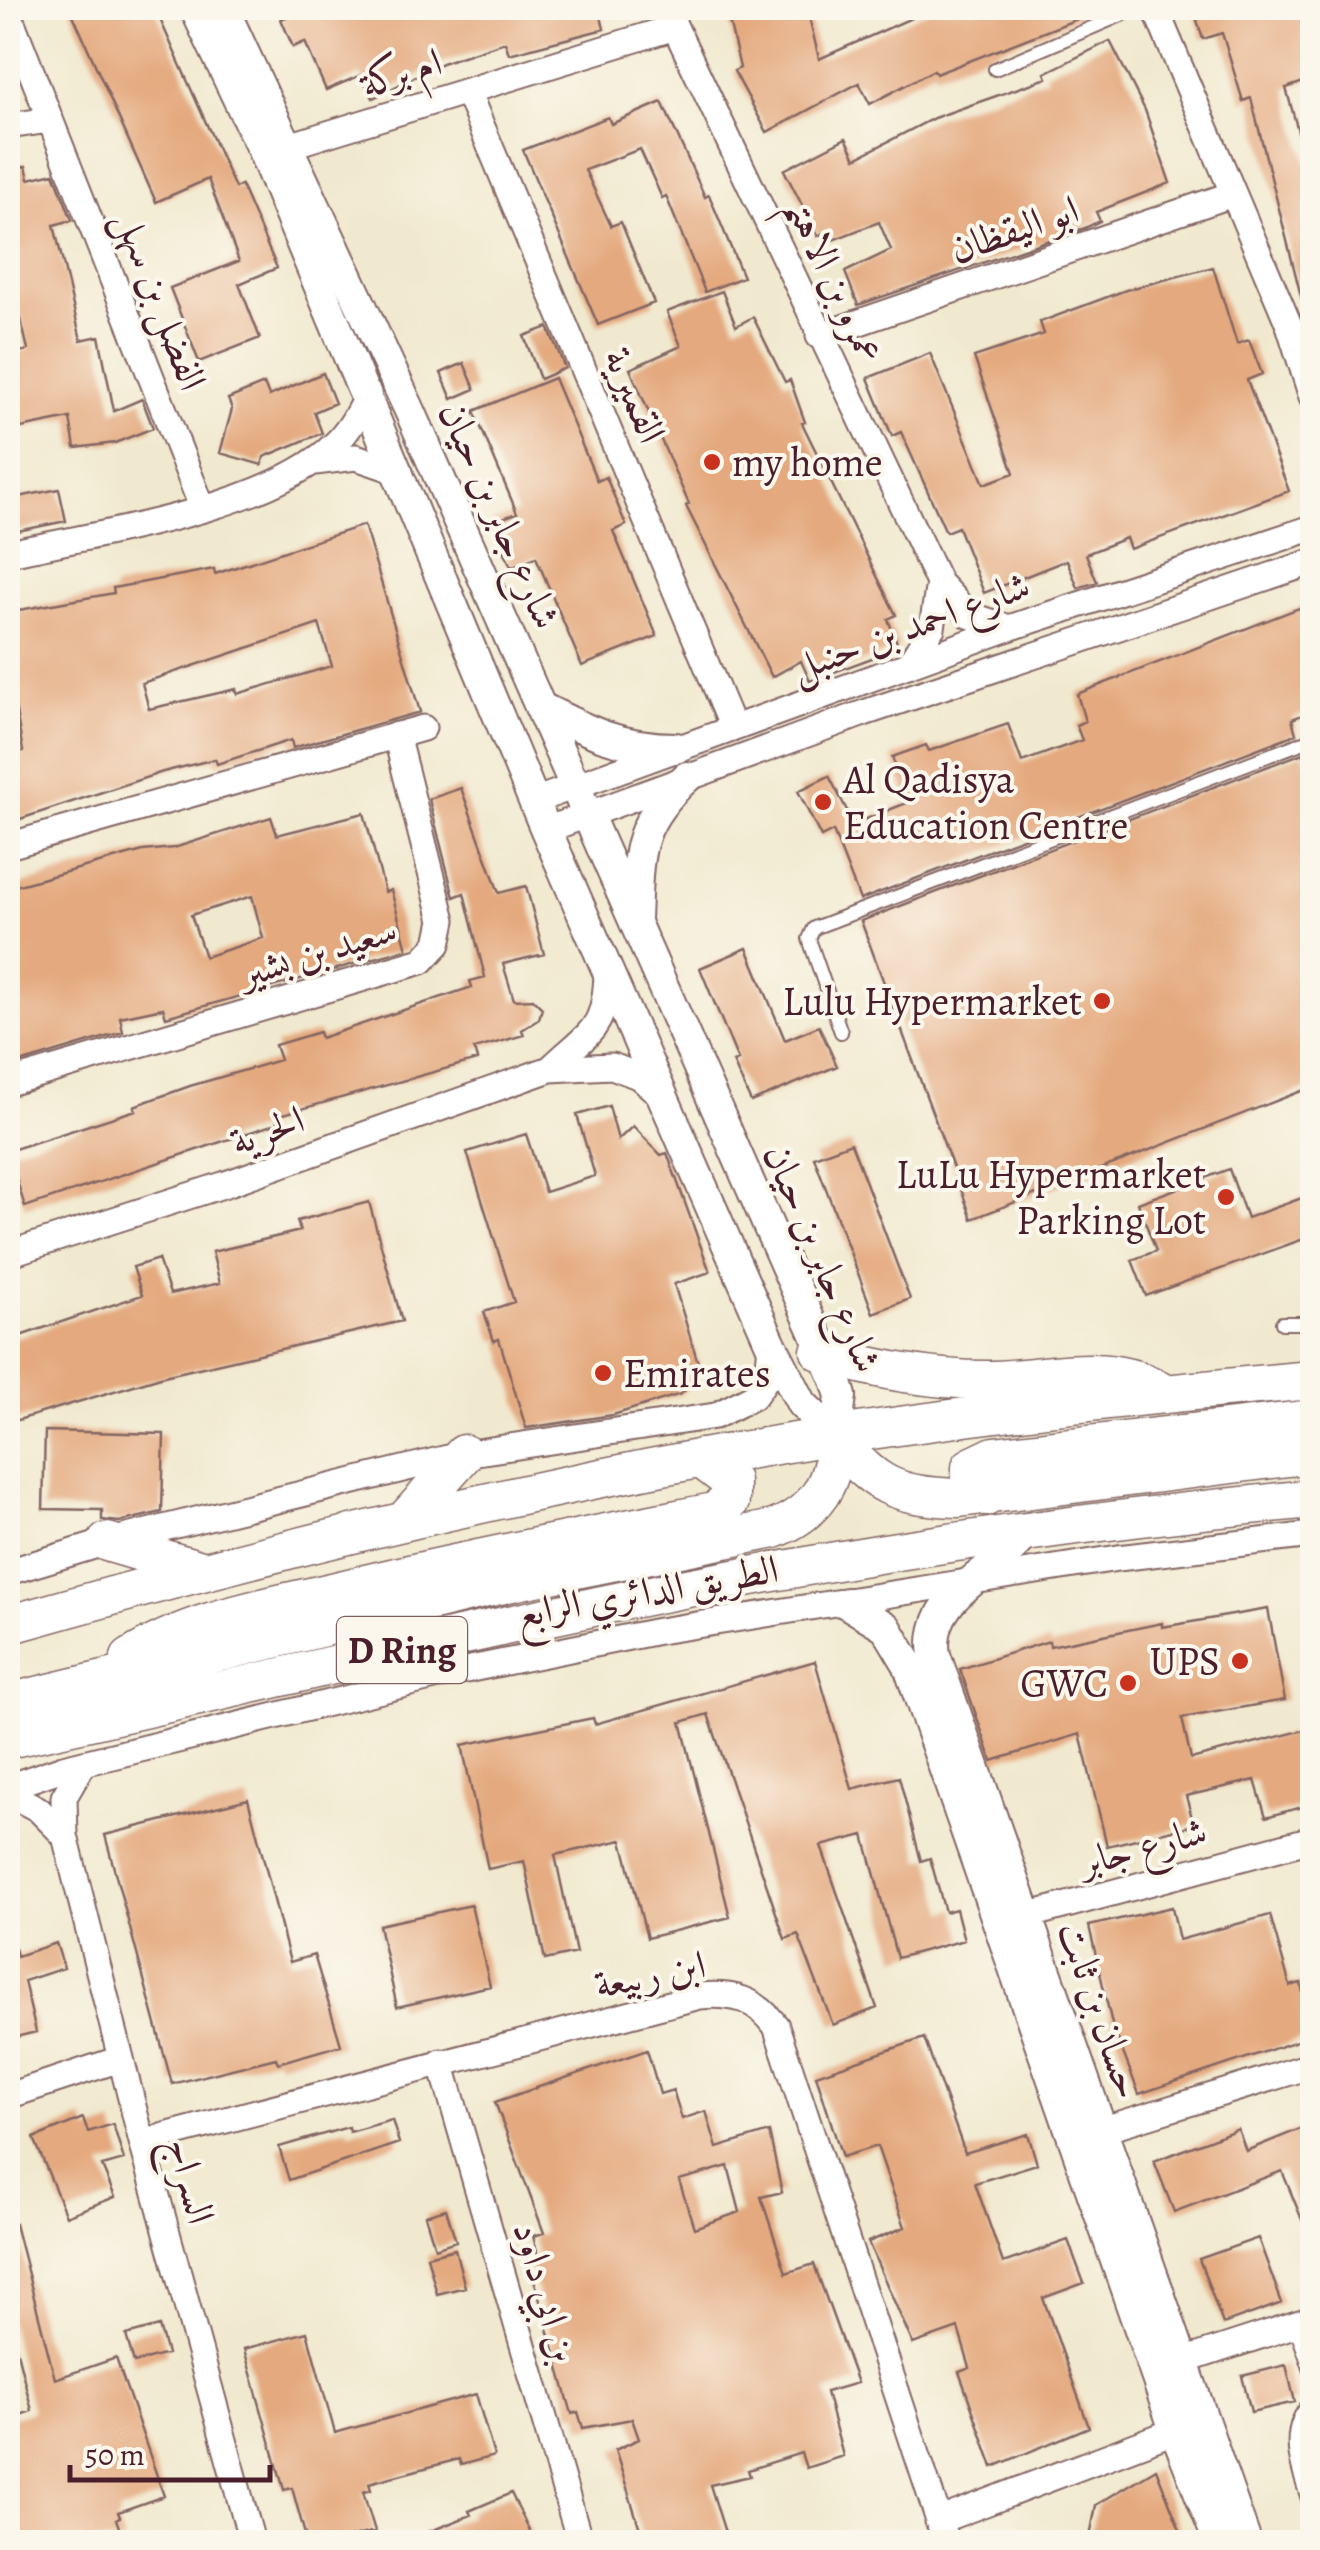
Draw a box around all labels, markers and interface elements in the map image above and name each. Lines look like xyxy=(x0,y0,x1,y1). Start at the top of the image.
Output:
street label: ام بركة xyxy=(352,34,450,118)
street label: ابو اليقظان xyxy=(942,181,1086,277)
street label: عمرو بن الاهتم xyxy=(761,187,898,378)
street label: الفضل بن سهل xyxy=(101,202,221,398)
street label: القميرية xyxy=(590,339,680,451)
street label: شارع جابر بن حيان xyxy=(420,393,575,640)
place label: my home xyxy=(732,435,883,490)
marker: my home xyxy=(701,451,723,473)
street label: شارع احمد بن حنبل xyxy=(783,557,1040,700)
place label: Al Qadisya Education Centre xyxy=(842,752,1128,853)
marker: Al Qadisya Education Centre xyxy=(812,791,834,813)
street label: سعيد بن بشير xyxy=(229,901,404,1002)
place label: Lulu Hypermarket xyxy=(782,974,1082,1029)
marker: Lulu Hypermarket xyxy=(1091,990,1113,1012)
street label: الحرية xyxy=(222,1091,312,1169)
street label: شارع جابر بن حيان xyxy=(745,1135,896,1383)
place label: LuLu Hypermarket Parking Lot xyxy=(896,1147,1206,1248)
marker: LuLu Hypermarket Parking Lot xyxy=(1215,1186,1237,1208)
place label: Emirates xyxy=(623,1346,771,1401)
marker: Emirates xyxy=(592,1362,614,1384)
street label: الطريق الدائري الرابع xyxy=(511,1541,784,1649)
road number: D Ring xyxy=(337,1617,467,1683)
place label: UPS xyxy=(1150,1634,1220,1689)
marker: UPS xyxy=(1229,1650,1251,1672)
place label: GWC xyxy=(1020,1656,1108,1711)
marker: GWC xyxy=(1117,1672,1139,1694)
street label: شارع جابر xyxy=(1069,1803,1214,1896)
street label: حسان بن ثابت xyxy=(1045,1914,1157,2106)
street label: ابن ربيعة xyxy=(590,1936,710,2012)
street label: السراج xyxy=(145,2130,229,2232)
street label: بن ابي داود xyxy=(495,2215,592,2370)
scale bar xyxy=(70,2420,270,2482)
text: 50 m xyxy=(85,2435,145,2475)

